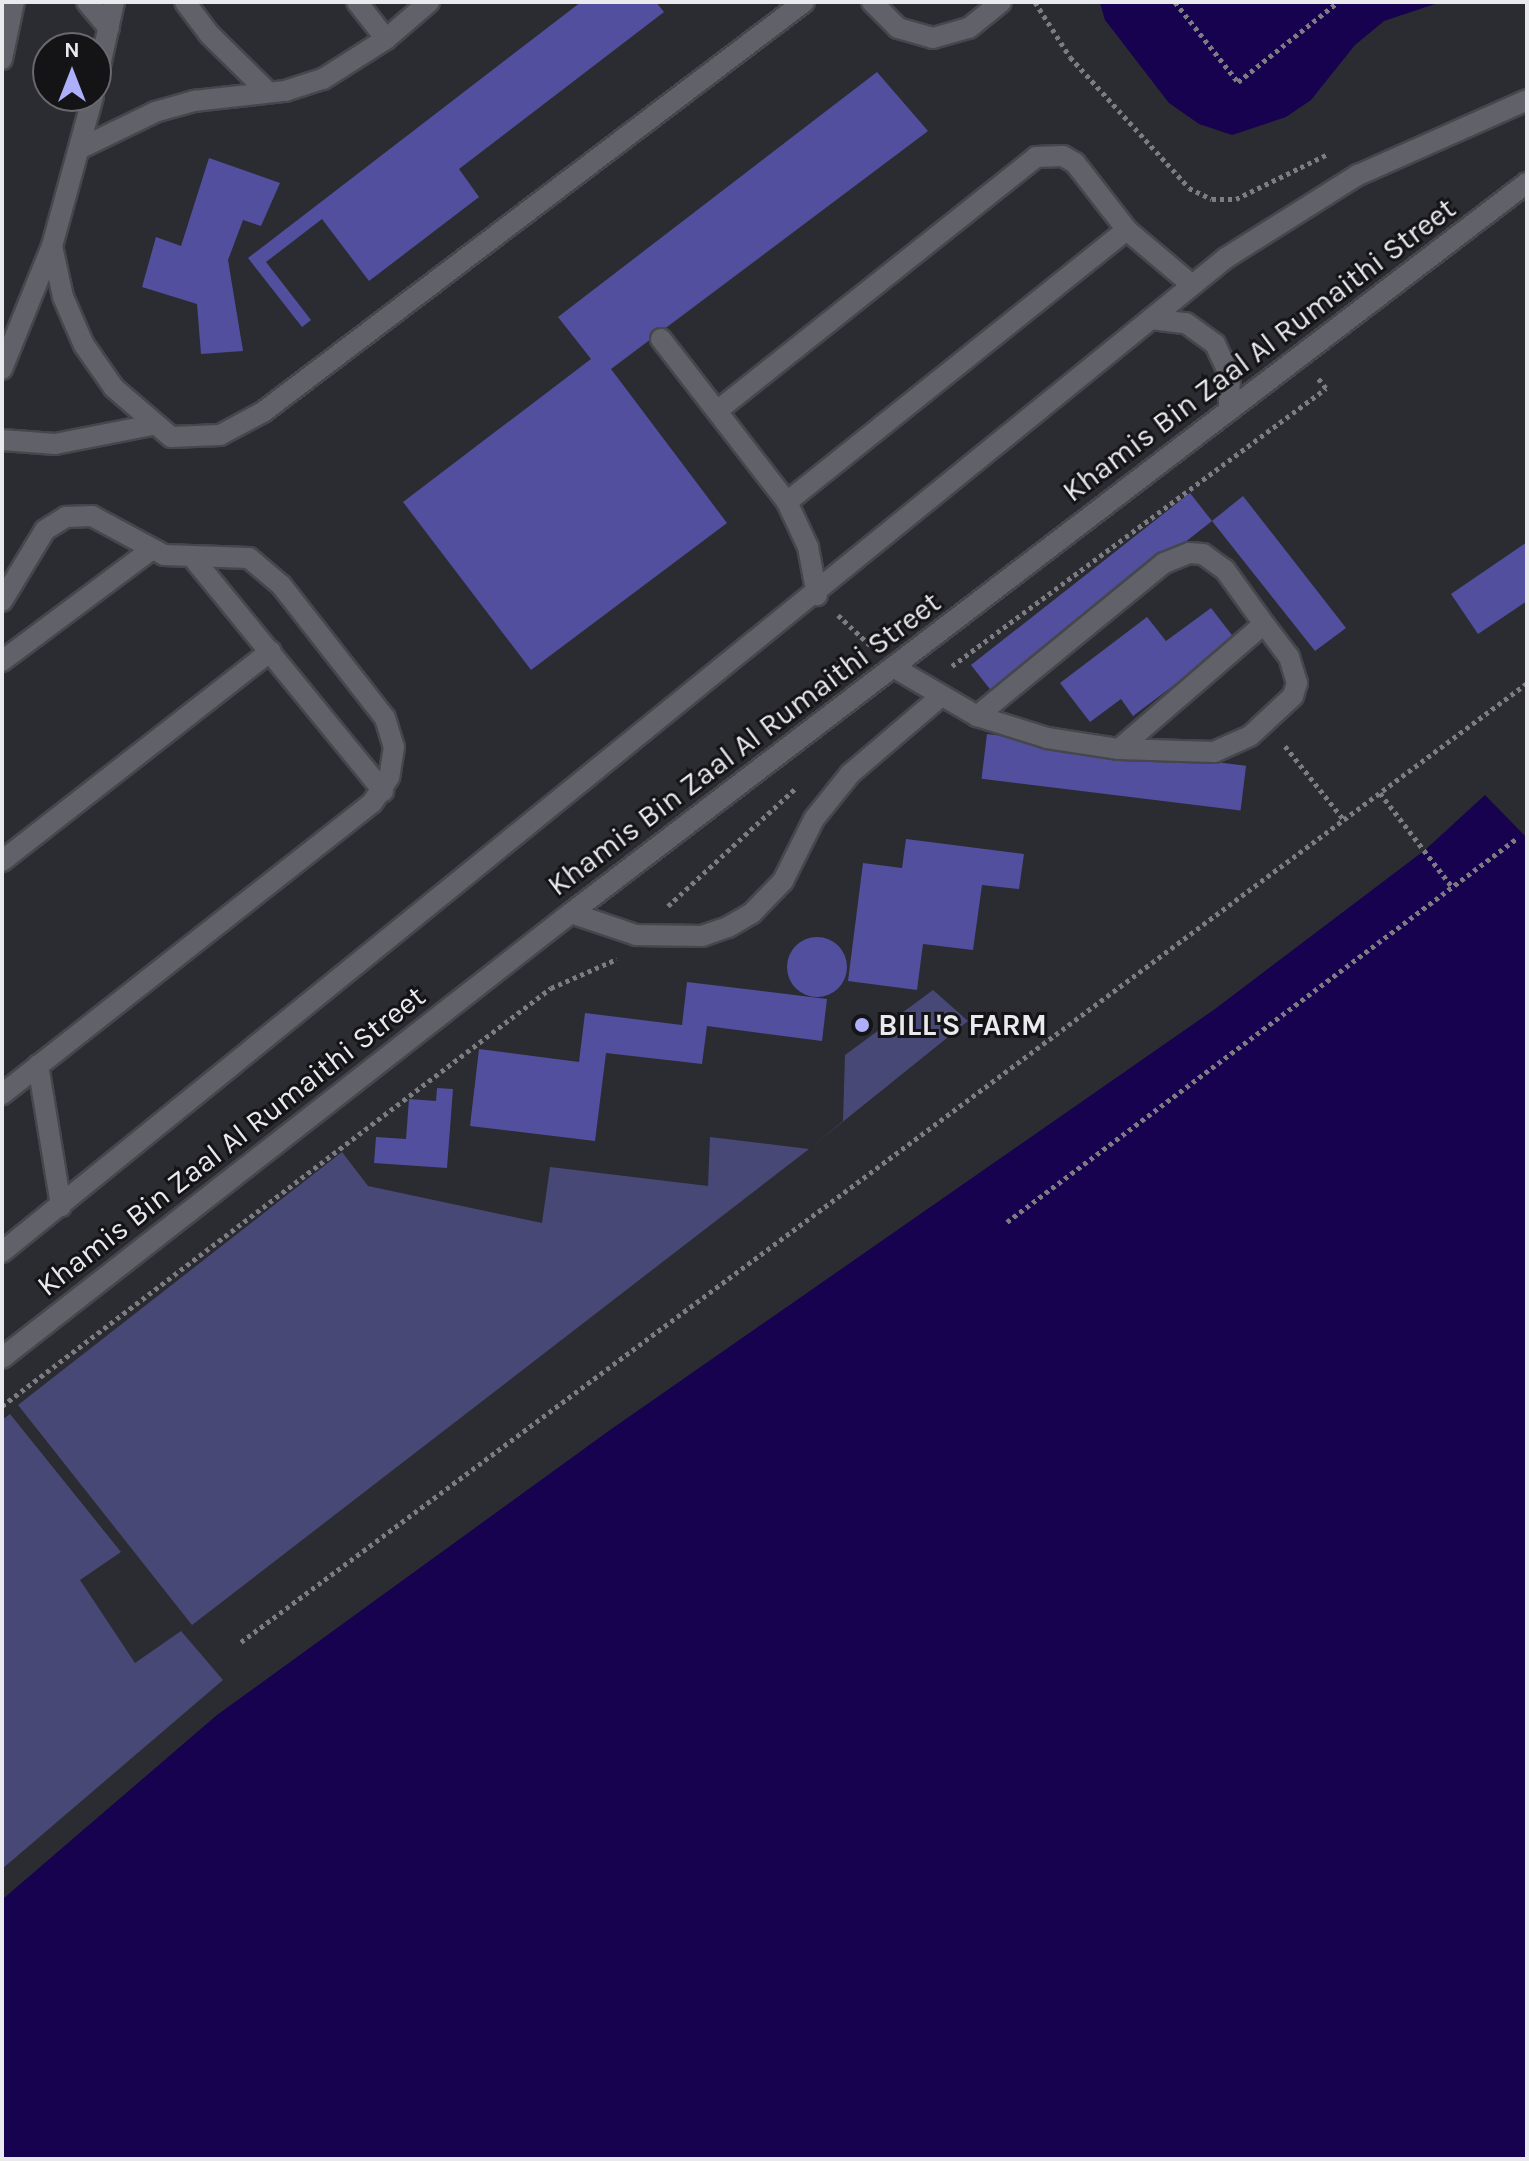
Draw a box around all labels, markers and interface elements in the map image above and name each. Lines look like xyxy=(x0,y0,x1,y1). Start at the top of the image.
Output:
north arrow xyxy=(32,32,112,112)
text: N xyxy=(64,37,80,63)
street label: Khamis Bin Zaal Al Rumaithi Street xyxy=(1056,190,1462,510)
street label: Khamis Bin Zaal Al Rumaithi Street xyxy=(541,584,947,904)
street label: Khamis Bin Zaal Al Rumaithi Street xyxy=(30,978,432,1304)
place label: BILL'S FARM xyxy=(878,1007,1047,1043)
marker: BILL'S FARM xyxy=(853,1016,871,1034)

